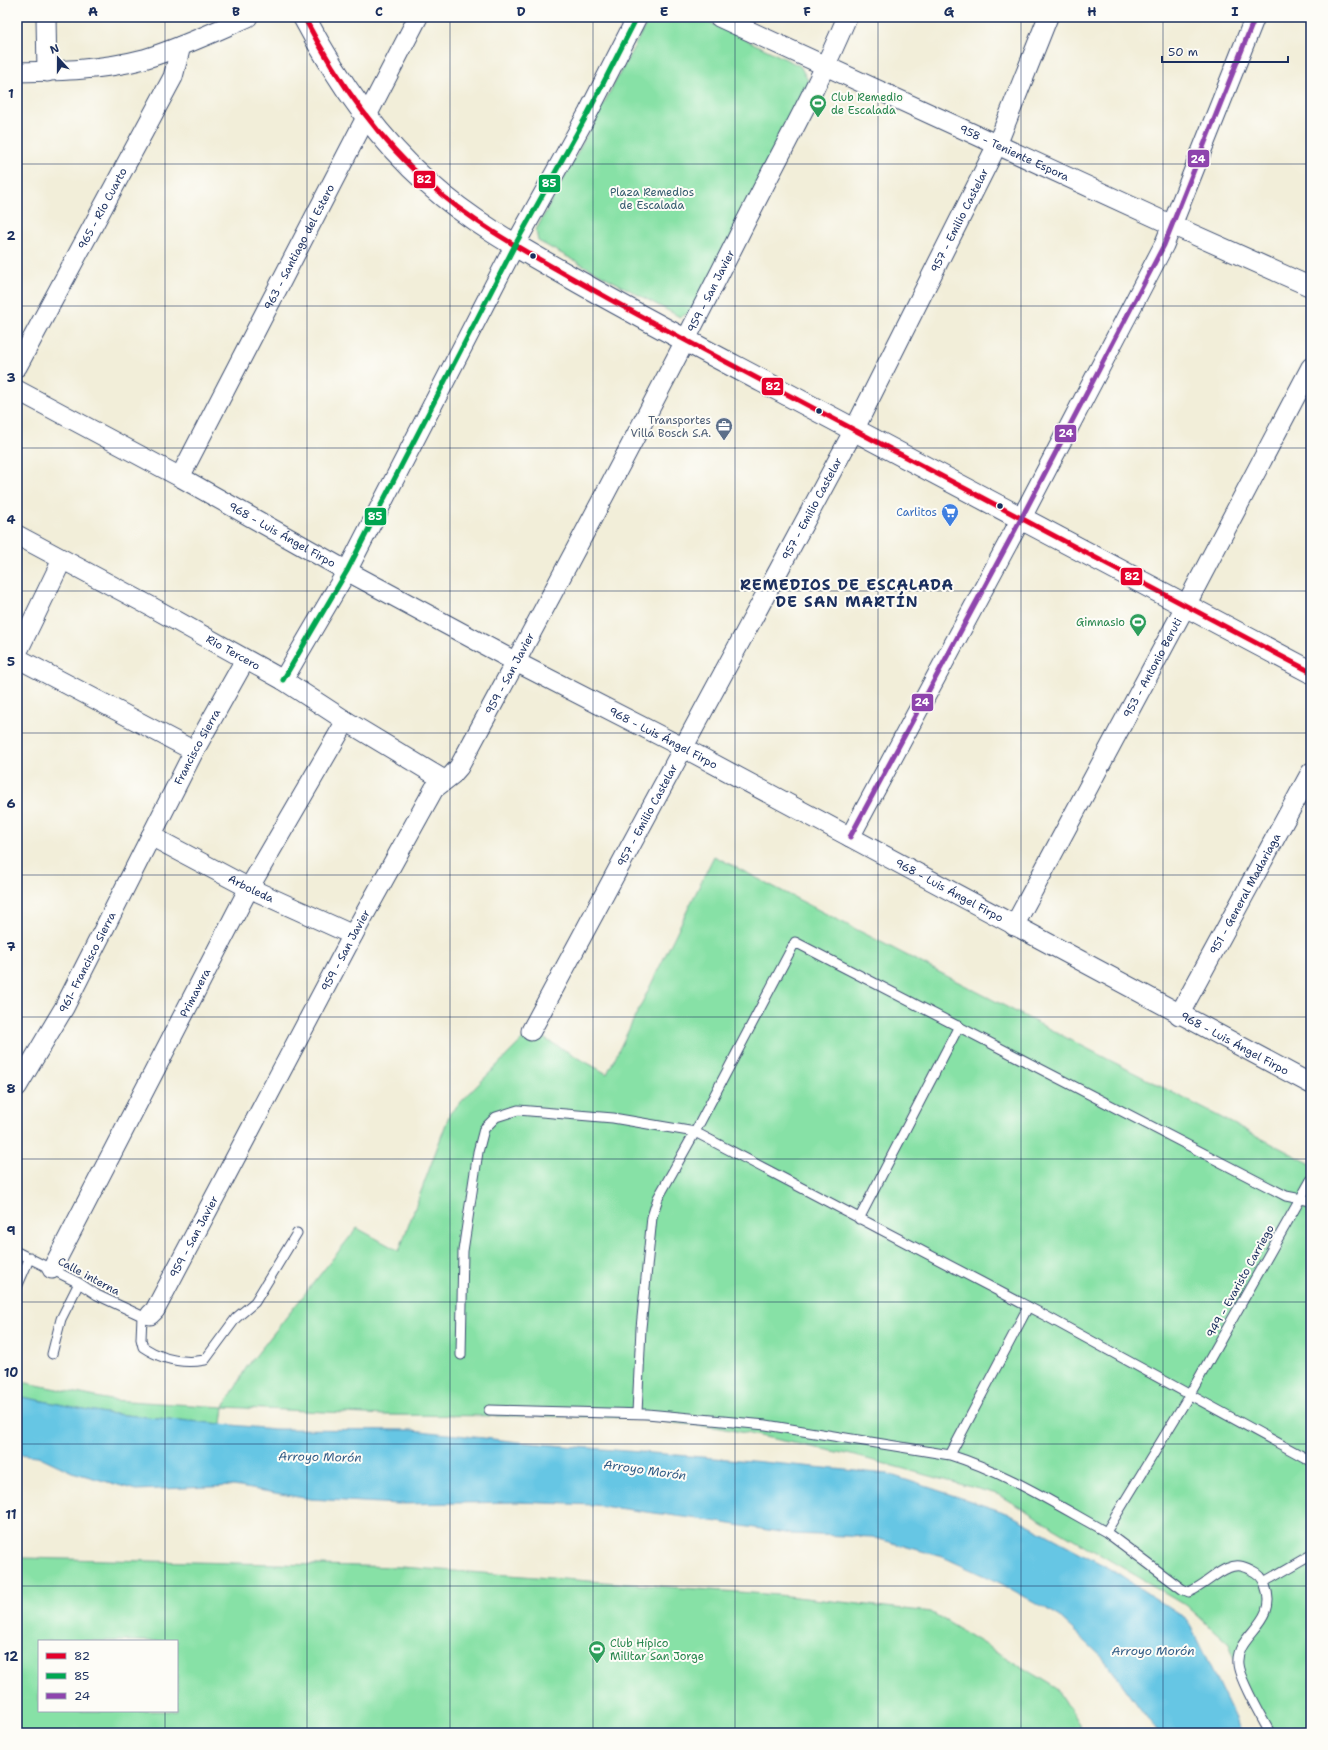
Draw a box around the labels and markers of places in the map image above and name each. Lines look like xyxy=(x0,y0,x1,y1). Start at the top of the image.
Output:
place label: Club Remedio de Escalada xyxy=(831,90,903,118)
sports icon: Club Remedio de Escalada xyxy=(808,93,828,118)
unlabelled marker xyxy=(528,251,538,261)
unlabelled marker xyxy=(814,406,824,416)
place label: Transportes Villa Bosch S.A. xyxy=(630,413,711,441)
office icon: Transportes Villa Bosch S.A. xyxy=(714,416,734,441)
unlabelled marker xyxy=(995,501,1005,511)
supermarket icon: Carlitos xyxy=(940,502,960,527)
place label: Carlitos xyxy=(896,505,937,520)
sports icon: Gimnasio xyxy=(1128,612,1148,637)
place label: Gimnasio xyxy=(1076,615,1125,630)
place label: Club Hípico Militar San Jorge xyxy=(610,1636,704,1664)
sports icon: Club Hípico Militar San Jorge xyxy=(587,1639,607,1664)

